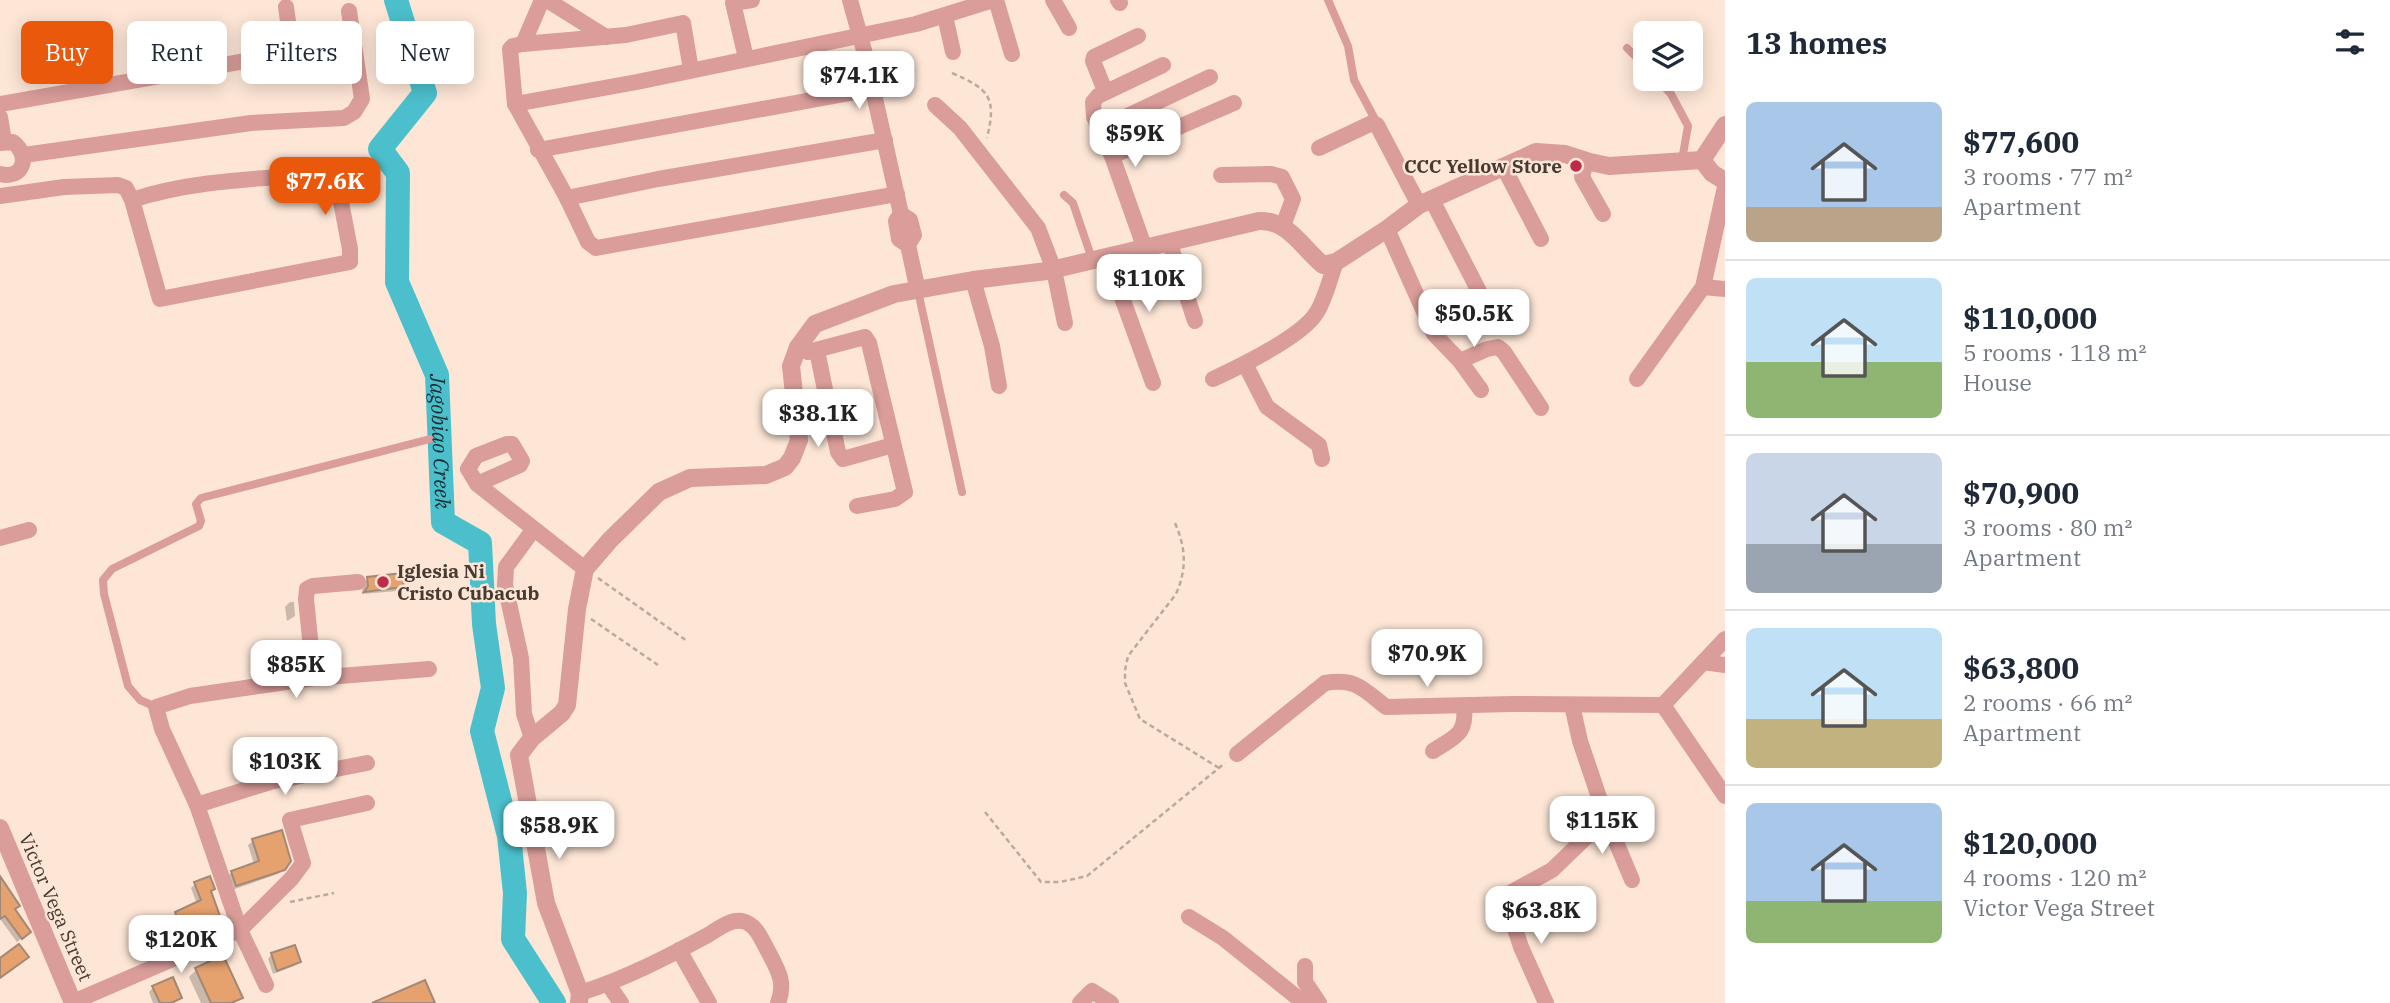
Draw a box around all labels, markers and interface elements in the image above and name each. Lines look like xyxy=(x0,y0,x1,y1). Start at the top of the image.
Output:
chip: Buy xyxy=(21,21,113,84)
chip: Rent xyxy=(127,21,227,84)
chip: Filters xyxy=(241,21,362,84)
chip: New xyxy=(376,21,474,84)
map controls xyxy=(1633,21,1703,91)
button: layers xyxy=(1633,21,1703,91)
text: 13 homes xyxy=(1746,23,1887,62)
icon: filters xyxy=(2331,23,2369,61)
pin: $74.1K xyxy=(802,52,916,111)
text: $74.1K xyxy=(819,59,899,89)
pin: $59K xyxy=(1094,110,1176,169)
text: $59K xyxy=(1106,117,1164,147)
text: $77,600 xyxy=(1963,122,2079,161)
icon: home xyxy=(1802,130,1886,214)
place label: CCC Yellow Store xyxy=(1404,154,1562,178)
pin: $77.6K xyxy=(268,158,382,217)
marker: CCC Yellow Store xyxy=(1568,158,1584,174)
text: 3 rooms · 77 m² xyxy=(1963,161,2133,191)
text: $77.6K xyxy=(285,165,365,195)
text: Apartment xyxy=(1963,191,2081,221)
pin: $110K xyxy=(1100,254,1198,314)
text: $110K xyxy=(1113,262,1185,292)
pin: $50.5K xyxy=(1417,290,1531,349)
text: $50.5K xyxy=(1434,297,1514,327)
text: $110,000 xyxy=(1963,298,2097,337)
icon: home xyxy=(1802,306,1886,390)
text: 5 rooms · 118 m² xyxy=(1963,337,2146,367)
text: House xyxy=(1963,367,2032,397)
water label: Jagobiao Creek xyxy=(424,372,457,510)
pin: $38.1K xyxy=(761,390,875,449)
text: $38.1K xyxy=(778,397,858,427)
text: $70,900 xyxy=(1963,473,2079,512)
icon: home xyxy=(1802,481,1886,565)
text: 3 rooms · 80 m² xyxy=(1963,512,2133,542)
text: Apartment xyxy=(1963,542,2081,572)
place label: Iglesia Ni Cristo Cubacub xyxy=(397,559,539,605)
marker: Iglesia Ni Cristo Cubacub xyxy=(375,574,391,590)
pin: $70.9K xyxy=(1370,630,1484,689)
text: $70.9K xyxy=(1387,637,1467,667)
pin: $85K xyxy=(255,640,337,700)
text: $85K xyxy=(267,648,325,678)
text: $63,800 xyxy=(1963,648,2079,687)
icon: home xyxy=(1802,656,1886,740)
text: 2 rooms · 66 m² xyxy=(1963,687,2133,717)
text: Apartment xyxy=(1963,717,2081,747)
pin: $103K xyxy=(236,738,334,797)
text: $103K xyxy=(249,745,321,775)
pin: $115K xyxy=(1553,796,1651,856)
pin: $58.9K xyxy=(502,802,616,861)
text: $115K xyxy=(1566,804,1638,834)
text: $58.9K xyxy=(519,809,599,839)
text: $120,000 xyxy=(1963,823,2097,862)
street label: Victor Vega Street xyxy=(14,829,98,985)
icon: home xyxy=(1802,831,1886,915)
text: 4 rooms · 120 m² xyxy=(1963,862,2146,892)
pin: $63.8K xyxy=(1484,886,1598,946)
text: Victor Vega Street xyxy=(1963,892,2155,922)
text: $63.8K xyxy=(1501,894,1581,924)
pin: $120K xyxy=(132,916,230,975)
text: $120K xyxy=(145,923,217,953)

